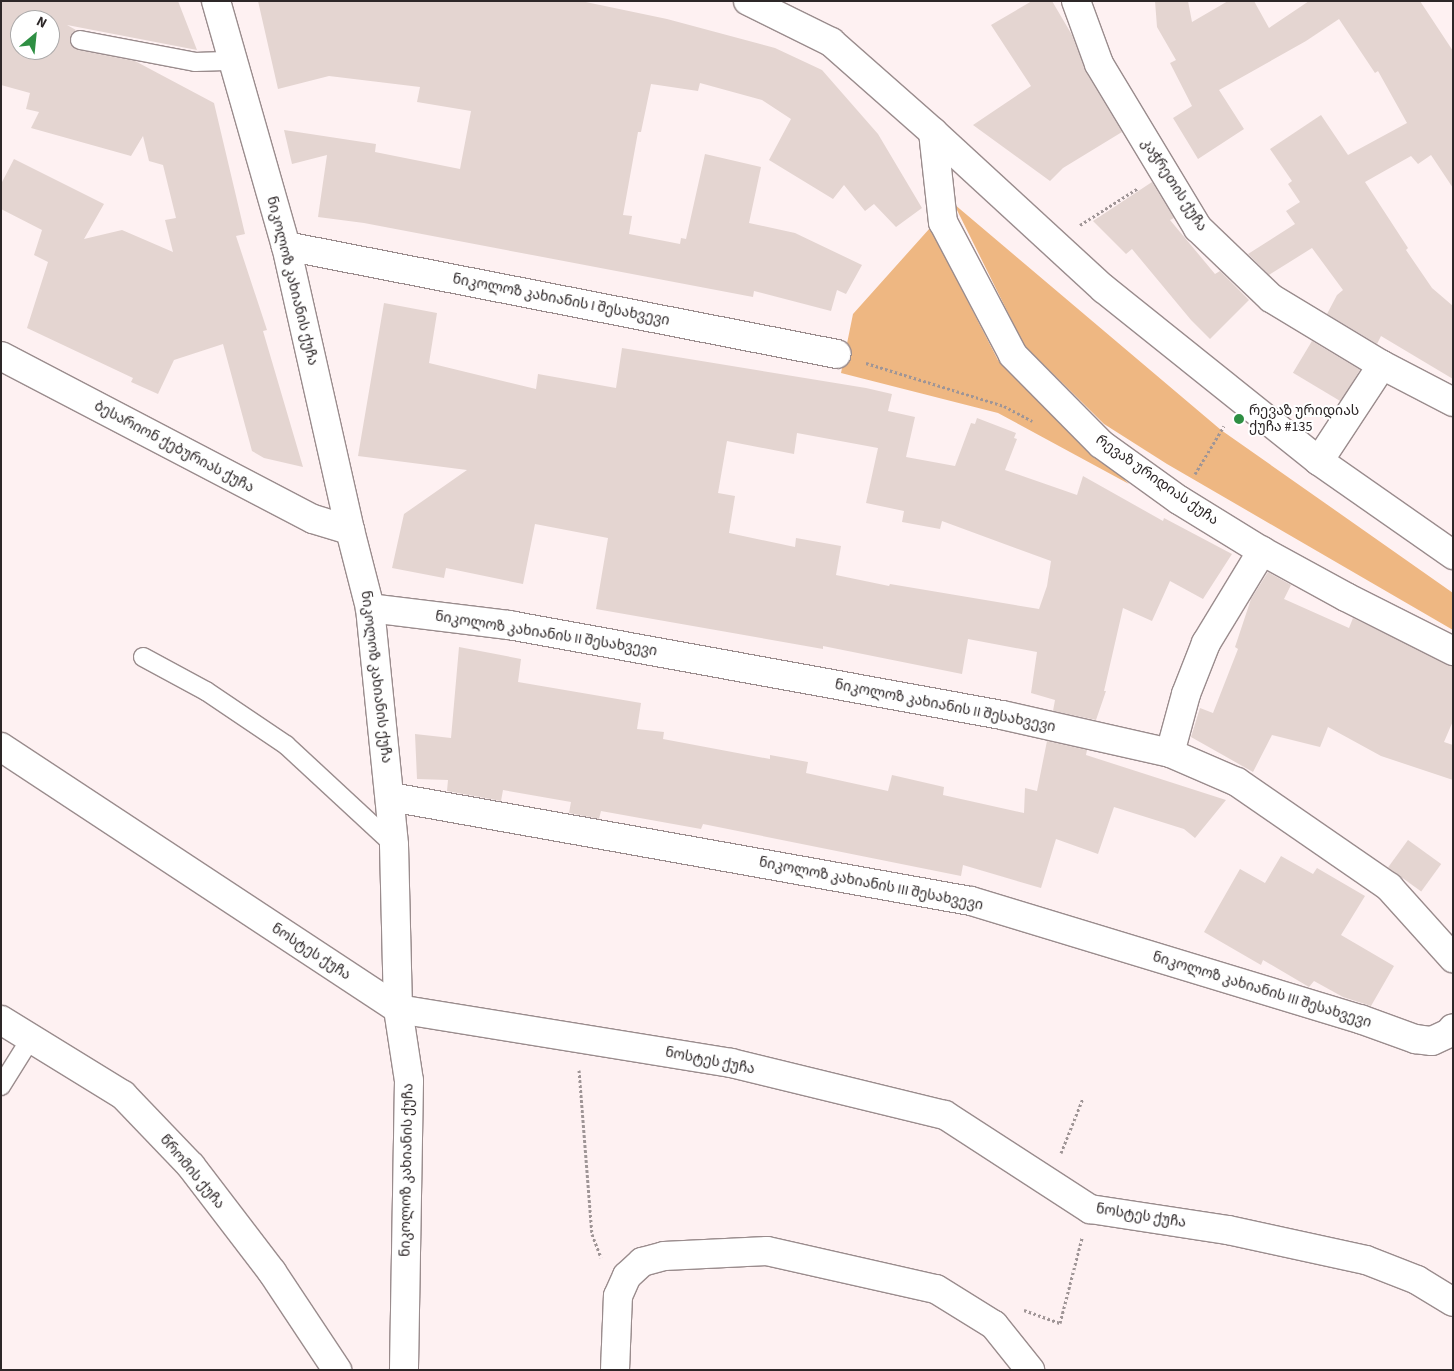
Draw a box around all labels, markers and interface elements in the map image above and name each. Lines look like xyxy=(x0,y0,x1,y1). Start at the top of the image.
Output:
north arrow xyxy=(10,10,60,60)
text: N xyxy=(33,12,50,34)
street label: კაჭრეთის ქუჩა xyxy=(1138,135,1210,235)
street label: ნიკოლოზ კახიანის ქუჩა xyxy=(263,195,321,367)
street label: ნიკოლოზ კახიანის I შესახვევი xyxy=(451,271,671,329)
street label: ბესარიონ ქებურიას ქუჩა xyxy=(91,398,257,496)
place label: რევაზ ურიდიას ქუჩა #135 xyxy=(1249,403,1359,436)
marker: რევაზ ურიდიას ქუჩა #135 xyxy=(1233,413,1245,425)
street label: რევაზ ურიდიას ქუჩა xyxy=(1092,431,1222,529)
street label: ნიკოლოზ კახიანის ქუჩა xyxy=(357,590,395,764)
street label: ნიკოლოზ კახიანის II შესახვევი xyxy=(434,608,658,660)
street label: ნიკოლოზ კახიანის II შესახვევი xyxy=(833,676,1057,736)
street label: ნიკოლოზ კახიანის III შესახვევი xyxy=(757,854,985,914)
street label: ნოსტეს ქუჩა xyxy=(268,920,354,984)
street label: ნიკოლოზ კახიანის III შესახვევი xyxy=(1150,949,1374,1031)
street label: ნოსტეს ქუჩა xyxy=(664,1044,756,1078)
street label: ნიკოლოზ კახიანის ქუჩა xyxy=(397,1083,417,1257)
street label: წრომის ქუჩა xyxy=(156,1132,228,1212)
street label: ნოსტეს ქუჩა xyxy=(1095,1201,1187,1231)

